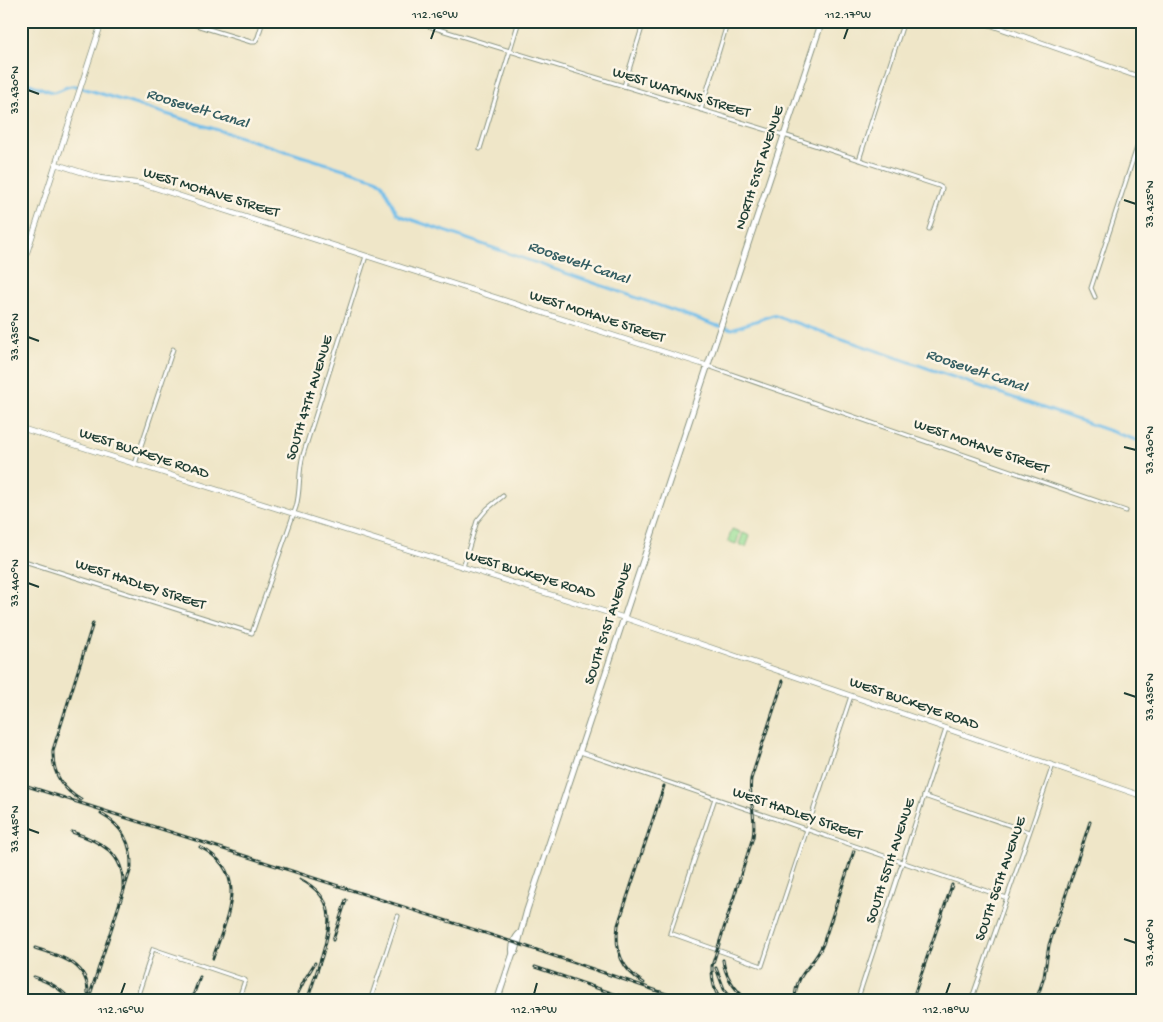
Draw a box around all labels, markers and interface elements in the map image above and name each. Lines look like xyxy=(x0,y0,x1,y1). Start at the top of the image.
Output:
text: 112.16°W xyxy=(411,9,458,23)
text: 112.17°W xyxy=(824,9,871,23)
street label: WEST WATKINS STREET xyxy=(610,63,753,123)
text: 33.430°N xyxy=(9,66,23,115)
water label: Roosevelt Canal xyxy=(144,85,252,135)
street label: NORTH 51ST AVENUE xyxy=(731,103,789,232)
street label: WEST MOHAVE STREET xyxy=(141,164,282,223)
text: 33.425°N xyxy=(1144,180,1158,229)
water label: Roosevelt Canal xyxy=(525,238,633,291)
street label: WEST MOHAVE STREET xyxy=(527,287,668,348)
text: 33.435°N xyxy=(9,313,23,362)
street label: SOUTH 47TH AVENUE xyxy=(282,333,338,463)
water label: Roosevelt Canal xyxy=(923,346,1031,399)
street label: WEST MOHAVE STREET xyxy=(911,415,1052,479)
street label: WEST BUCKEYE ROAD xyxy=(77,424,212,484)
text: 33.430°N xyxy=(1144,426,1158,475)
street label: WEST BUCKEYE ROAD xyxy=(462,547,598,604)
street label: WEST HADLEY STREET xyxy=(73,555,209,615)
text: 33.440°N xyxy=(9,559,23,608)
street label: SOUTH 51ST AVENUE xyxy=(581,560,637,687)
street label: WEST BUCKEYE ROAD xyxy=(847,673,981,735)
text: 33.435°N xyxy=(1144,673,1158,722)
street label: WEST HADLEY STREET xyxy=(730,783,865,845)
street label: SOUTH 55TH AVENUE xyxy=(862,796,920,926)
text: 33.445°N xyxy=(9,805,23,854)
street label: SOUTH 56TH AVENUE xyxy=(971,814,1031,944)
text: 33.440°N xyxy=(1144,919,1158,968)
text: 112.16°W xyxy=(97,1004,144,1018)
text: 112.17°W xyxy=(510,1004,557,1018)
text: 112.18°W xyxy=(922,1004,969,1018)

